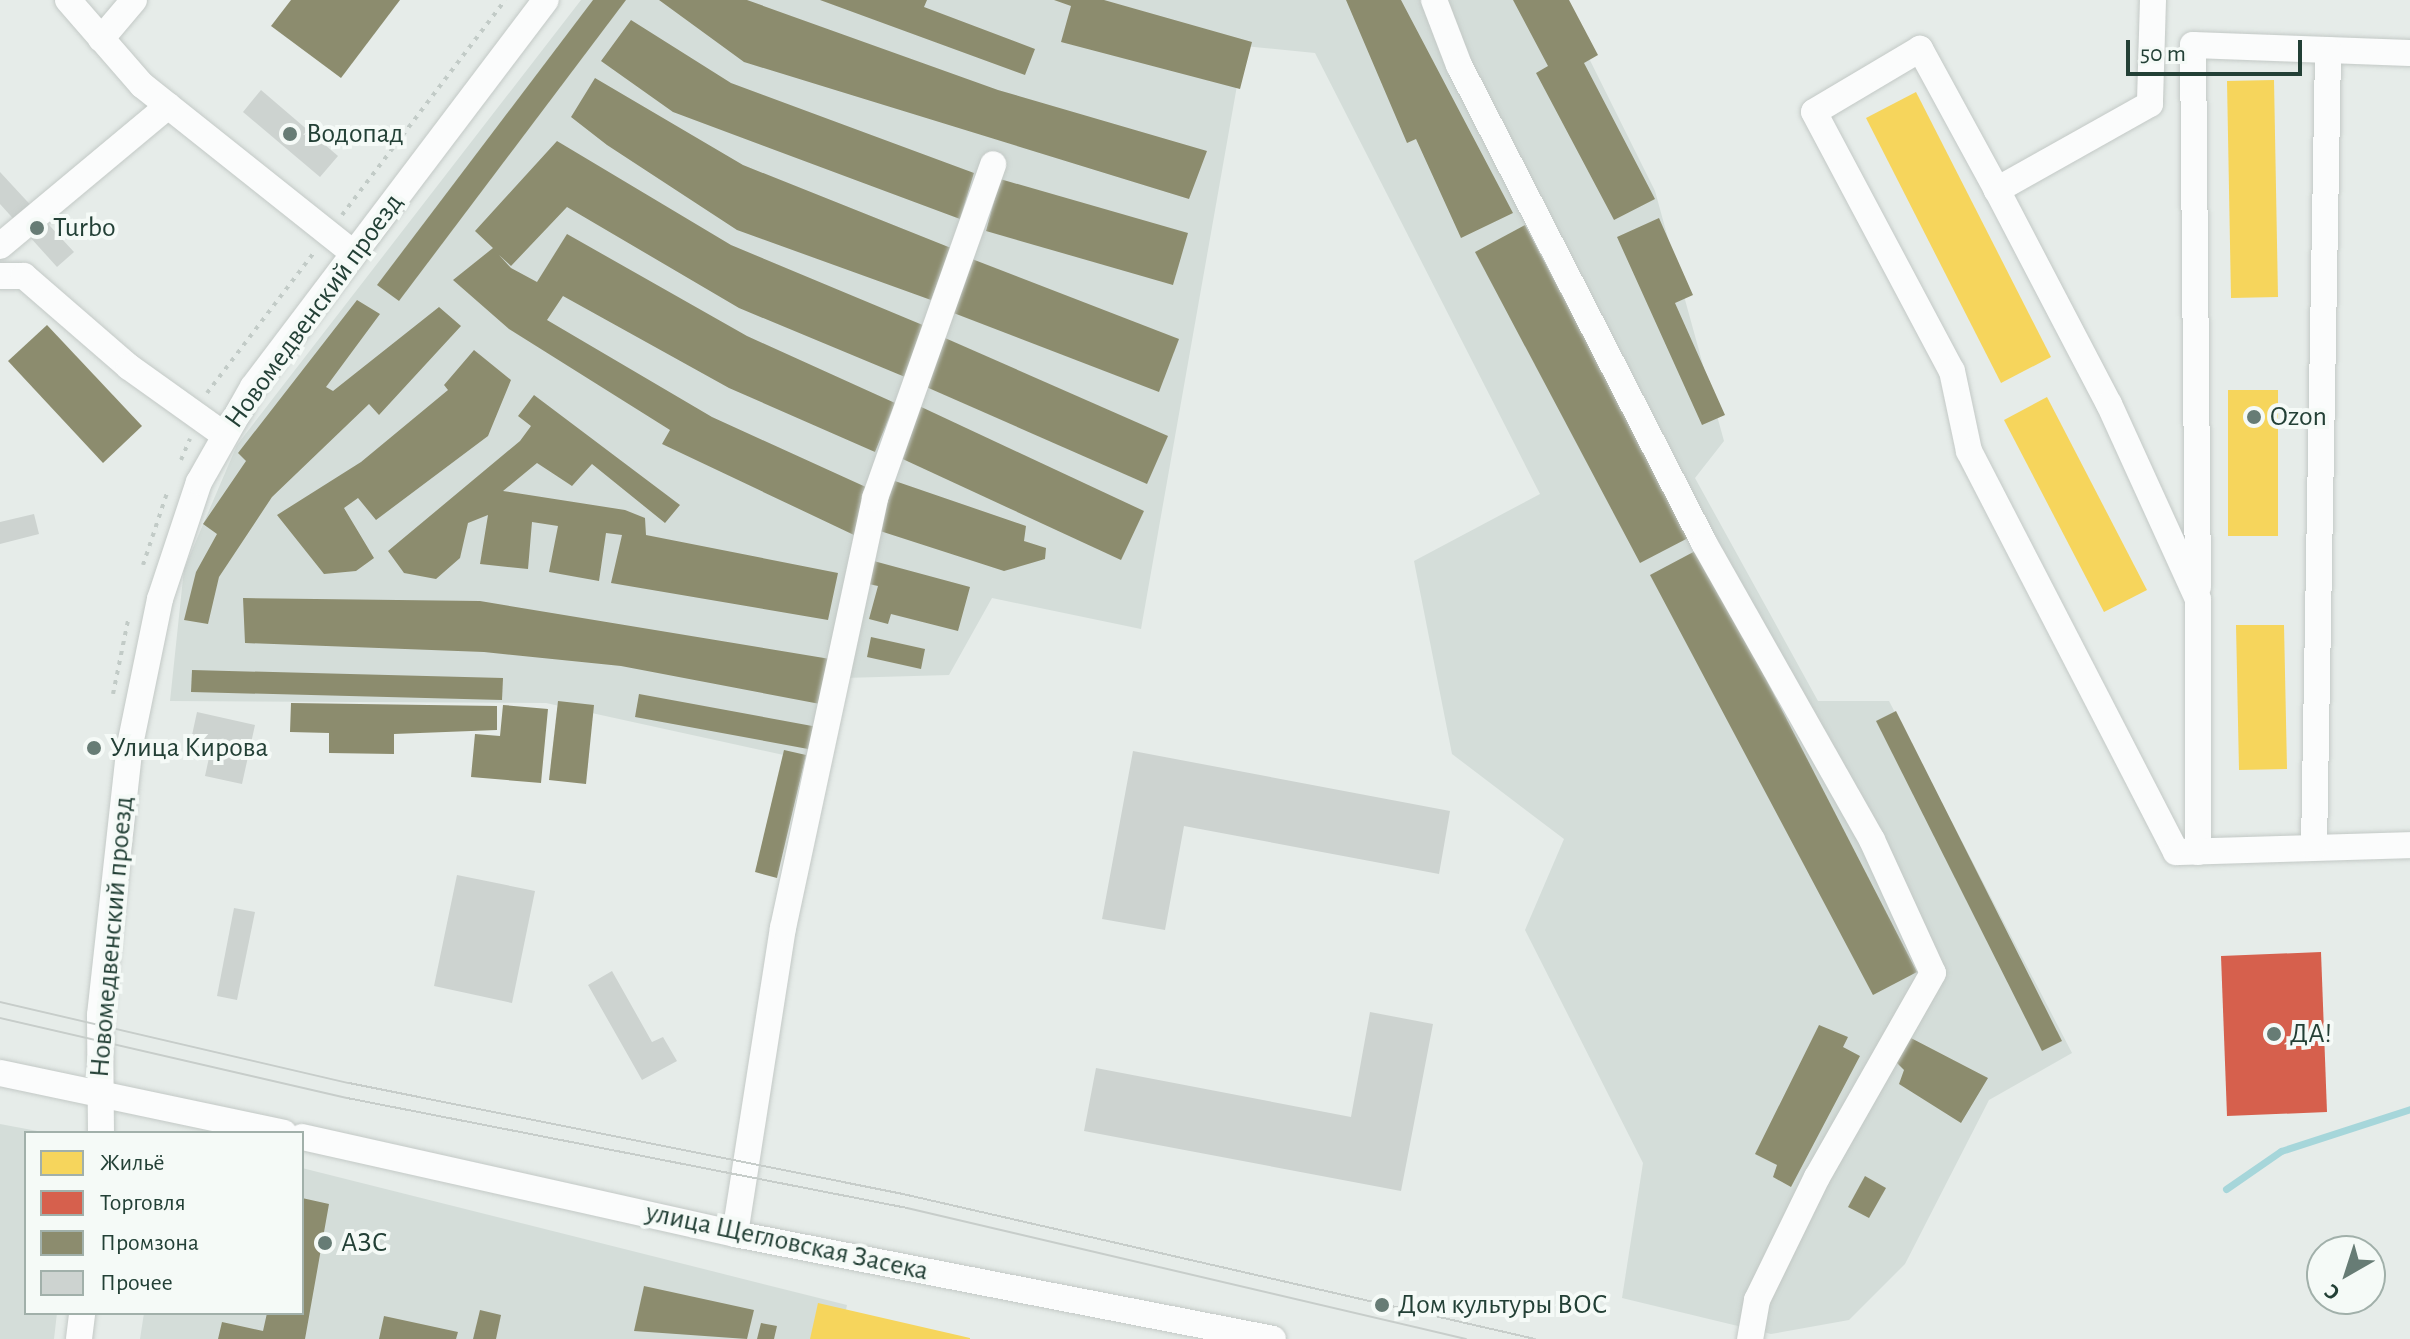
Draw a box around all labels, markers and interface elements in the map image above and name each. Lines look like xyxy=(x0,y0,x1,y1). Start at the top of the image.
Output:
scale bar xyxy=(2130,24,2306,74)
text: 50 m xyxy=(2140,42,2186,66)
place label: Водопад xyxy=(306,117,404,151)
marker: Водопад xyxy=(281,125,299,143)
street label: Новомедвенский проезд xyxy=(218,187,410,435)
place label: Turbo xyxy=(53,211,116,245)
marker: Turbo xyxy=(28,219,46,237)
place label: Ozon xyxy=(2270,400,2327,434)
marker: Ozon xyxy=(2245,408,2263,426)
place label: Улица Кирова xyxy=(110,731,268,765)
marker: Улица Кирова xyxy=(85,739,103,757)
street label: Новомедвенский проезд xyxy=(83,795,141,1079)
place label: ДА! xyxy=(2290,1017,2332,1051)
marker: ДА! xyxy=(2265,1025,2283,1043)
legend xyxy=(24,1131,304,1315)
text: Жильё xyxy=(100,1151,165,1175)
text: Торговля xyxy=(100,1191,186,1215)
street label: улица Щегловская Засека xyxy=(643,1196,931,1288)
place label: АЗС xyxy=(341,1226,388,1260)
text: Промзона xyxy=(100,1231,199,1255)
marker: АЗС xyxy=(316,1234,334,1252)
north arrow xyxy=(2306,1235,2386,1315)
text: Прочее xyxy=(100,1271,173,1295)
text: С xyxy=(2321,1280,2344,1304)
place label: Дом культуры ВОС xyxy=(1398,1288,1608,1322)
marker: Дом культуры ВОС xyxy=(1373,1296,1391,1314)

